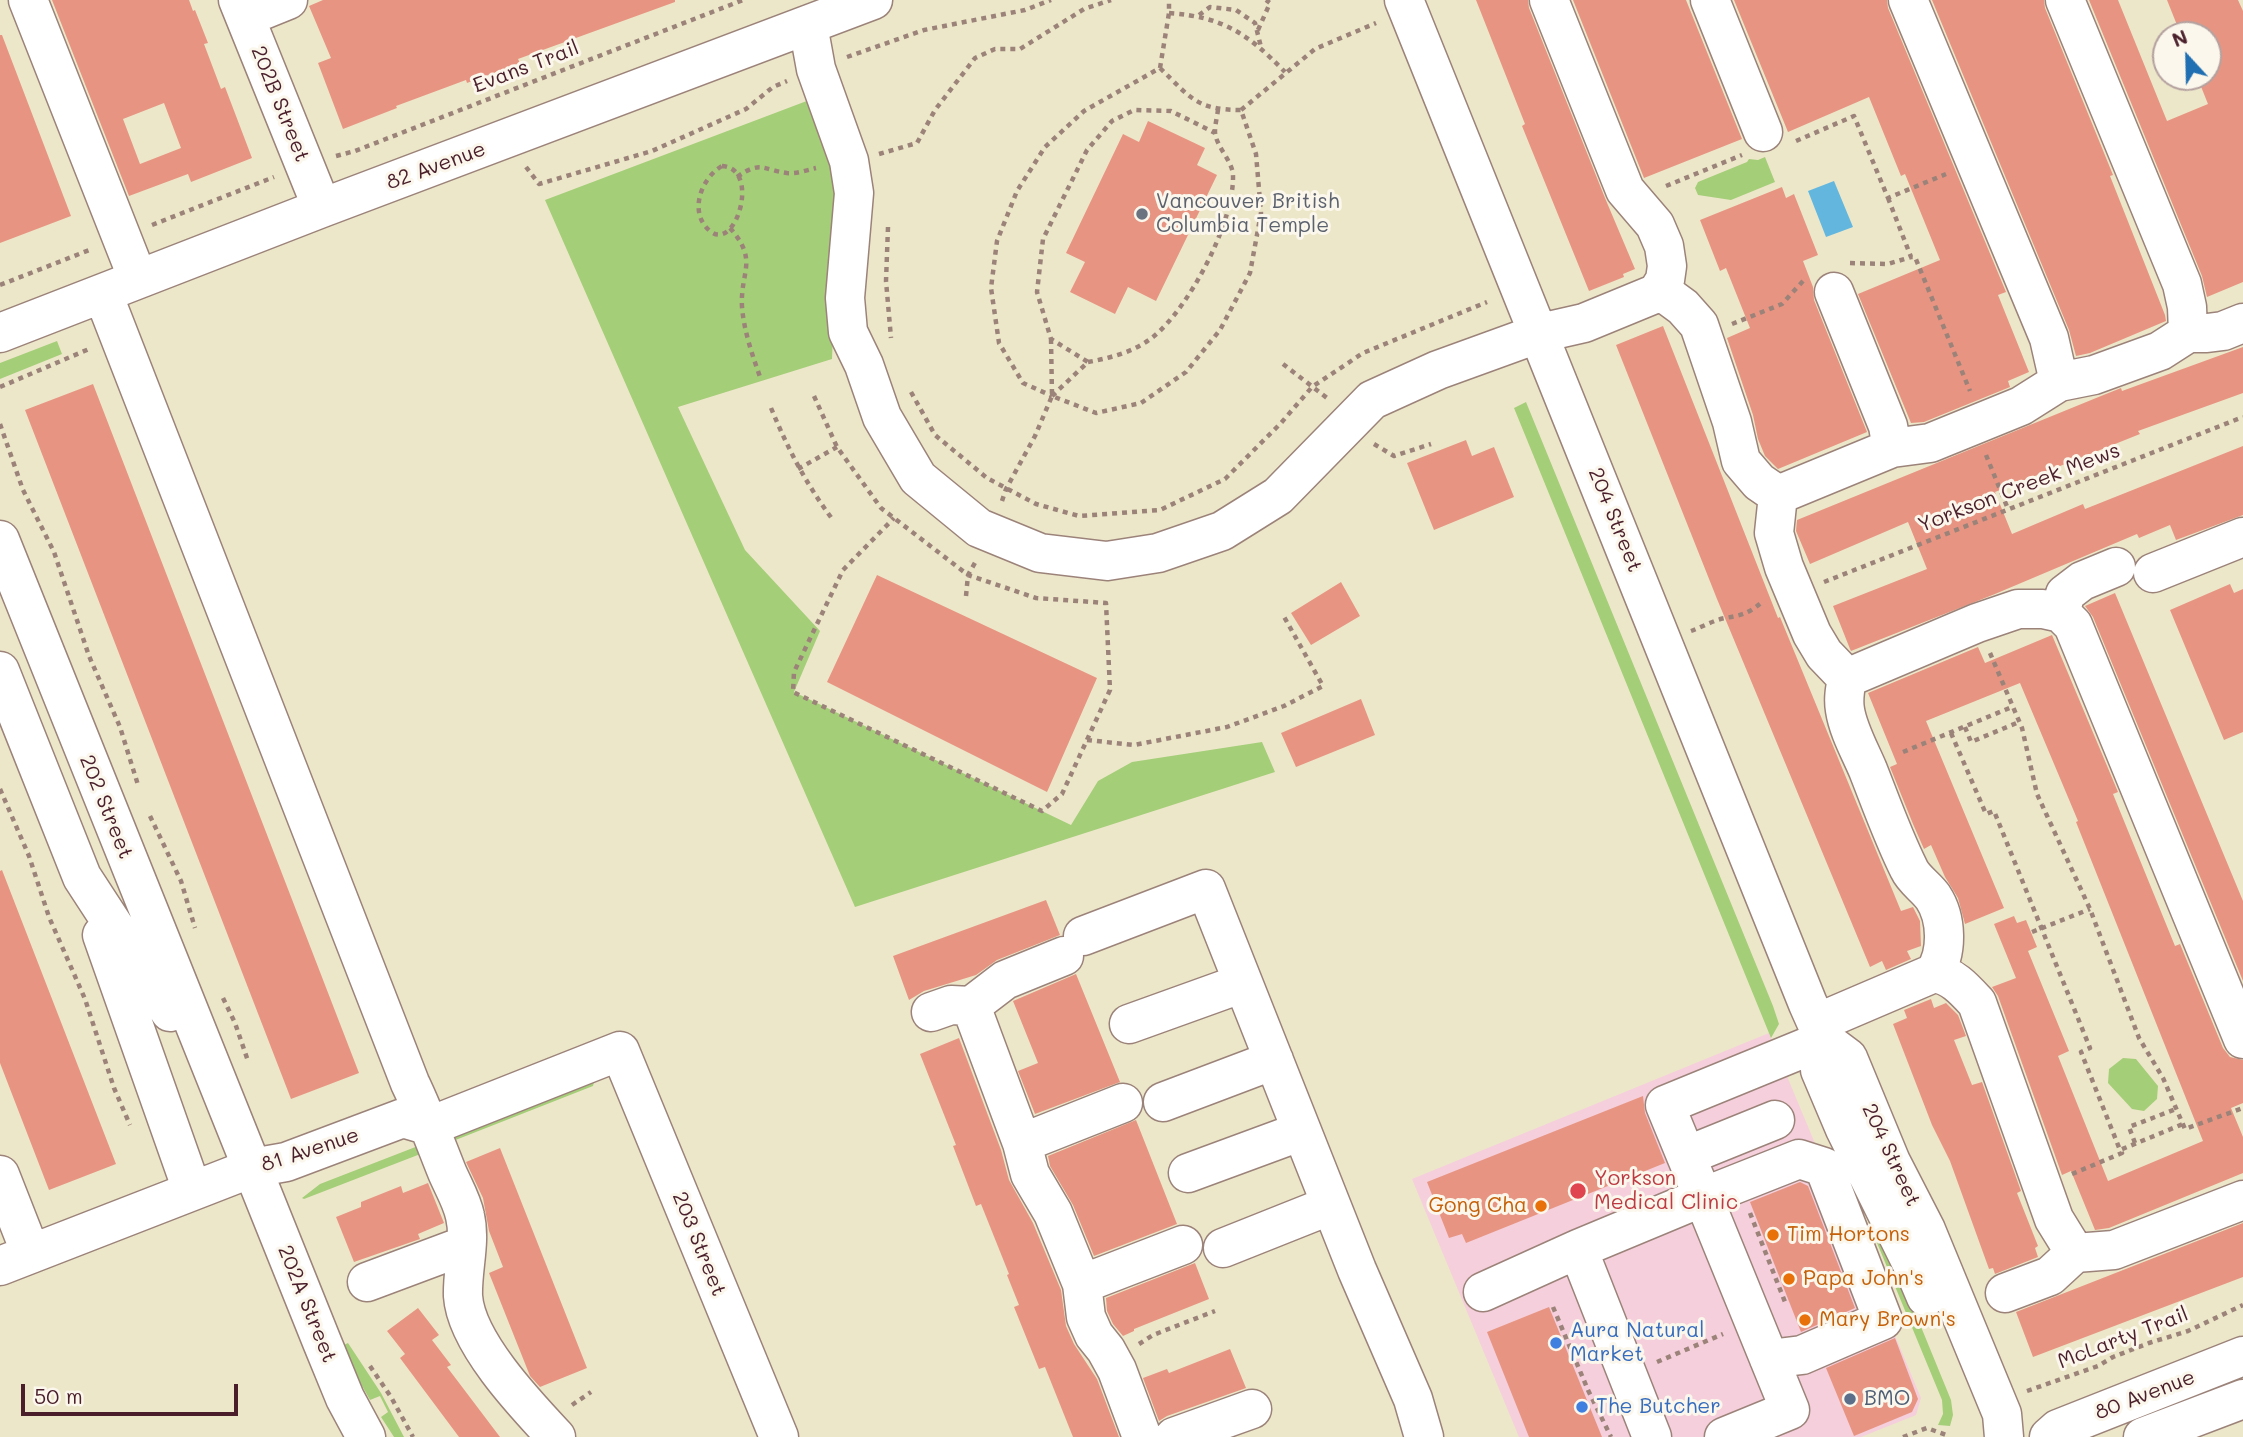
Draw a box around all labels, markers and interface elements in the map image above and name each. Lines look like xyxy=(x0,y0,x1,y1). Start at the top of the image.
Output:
north arrow xyxy=(2152,21,2222,91)
text: N xyxy=(2168,24,2191,52)
street label: Evans Trail xyxy=(469,35,583,99)
street label: 202B Street xyxy=(245,42,315,166)
street label: 82 Avenue xyxy=(383,136,489,196)
place label: Vancouver British Columbia Temple xyxy=(1156,189,1340,239)
marker: Vancouver British Columbia Temple xyxy=(1134,206,1150,222)
street label: Yorkson Creek Mews xyxy=(1914,438,2124,538)
street label: 204 Street xyxy=(1583,464,1647,576)
street label: 202 Street xyxy=(74,751,138,863)
street label: 204 Street xyxy=(1856,1100,1926,1210)
street label: 81 Avenue xyxy=(258,1122,362,1178)
place label: Yorkson Medical Clinic xyxy=(1594,1166,1738,1216)
marker: Yorkson Medical Clinic xyxy=(1568,1181,1588,1201)
street label: 203 Street xyxy=(667,1188,731,1300)
place label: Gong Cha xyxy=(1429,1193,1527,1219)
marker: Gong Cha xyxy=(1533,1198,1549,1214)
place label: Tim Hortons xyxy=(1787,1222,1910,1248)
marker: Tim Hortons xyxy=(1765,1227,1781,1243)
street label: 202A Street xyxy=(272,1242,342,1366)
place label: Papa John's xyxy=(1803,1266,1924,1292)
marker: Papa John's xyxy=(1781,1271,1797,1287)
street label: McLarty Trail xyxy=(2054,1302,2192,1374)
place label: Mary Brown's xyxy=(1819,1307,1956,1333)
marker: Mary Brown's xyxy=(1797,1312,1813,1328)
place label: Aura Natural Market xyxy=(1570,1318,1705,1368)
marker: Aura Natural Market xyxy=(1548,1335,1564,1351)
street label: 80 Avenue xyxy=(2091,1364,2199,1426)
scale bar xyxy=(24,1370,242,1414)
text: 50 m xyxy=(34,1382,83,1409)
place label: BMO xyxy=(1864,1386,1910,1412)
marker: BMO xyxy=(1842,1391,1858,1407)
place label: The Butcher xyxy=(1596,1394,1721,1420)
marker: The Butcher xyxy=(1574,1399,1590,1415)

